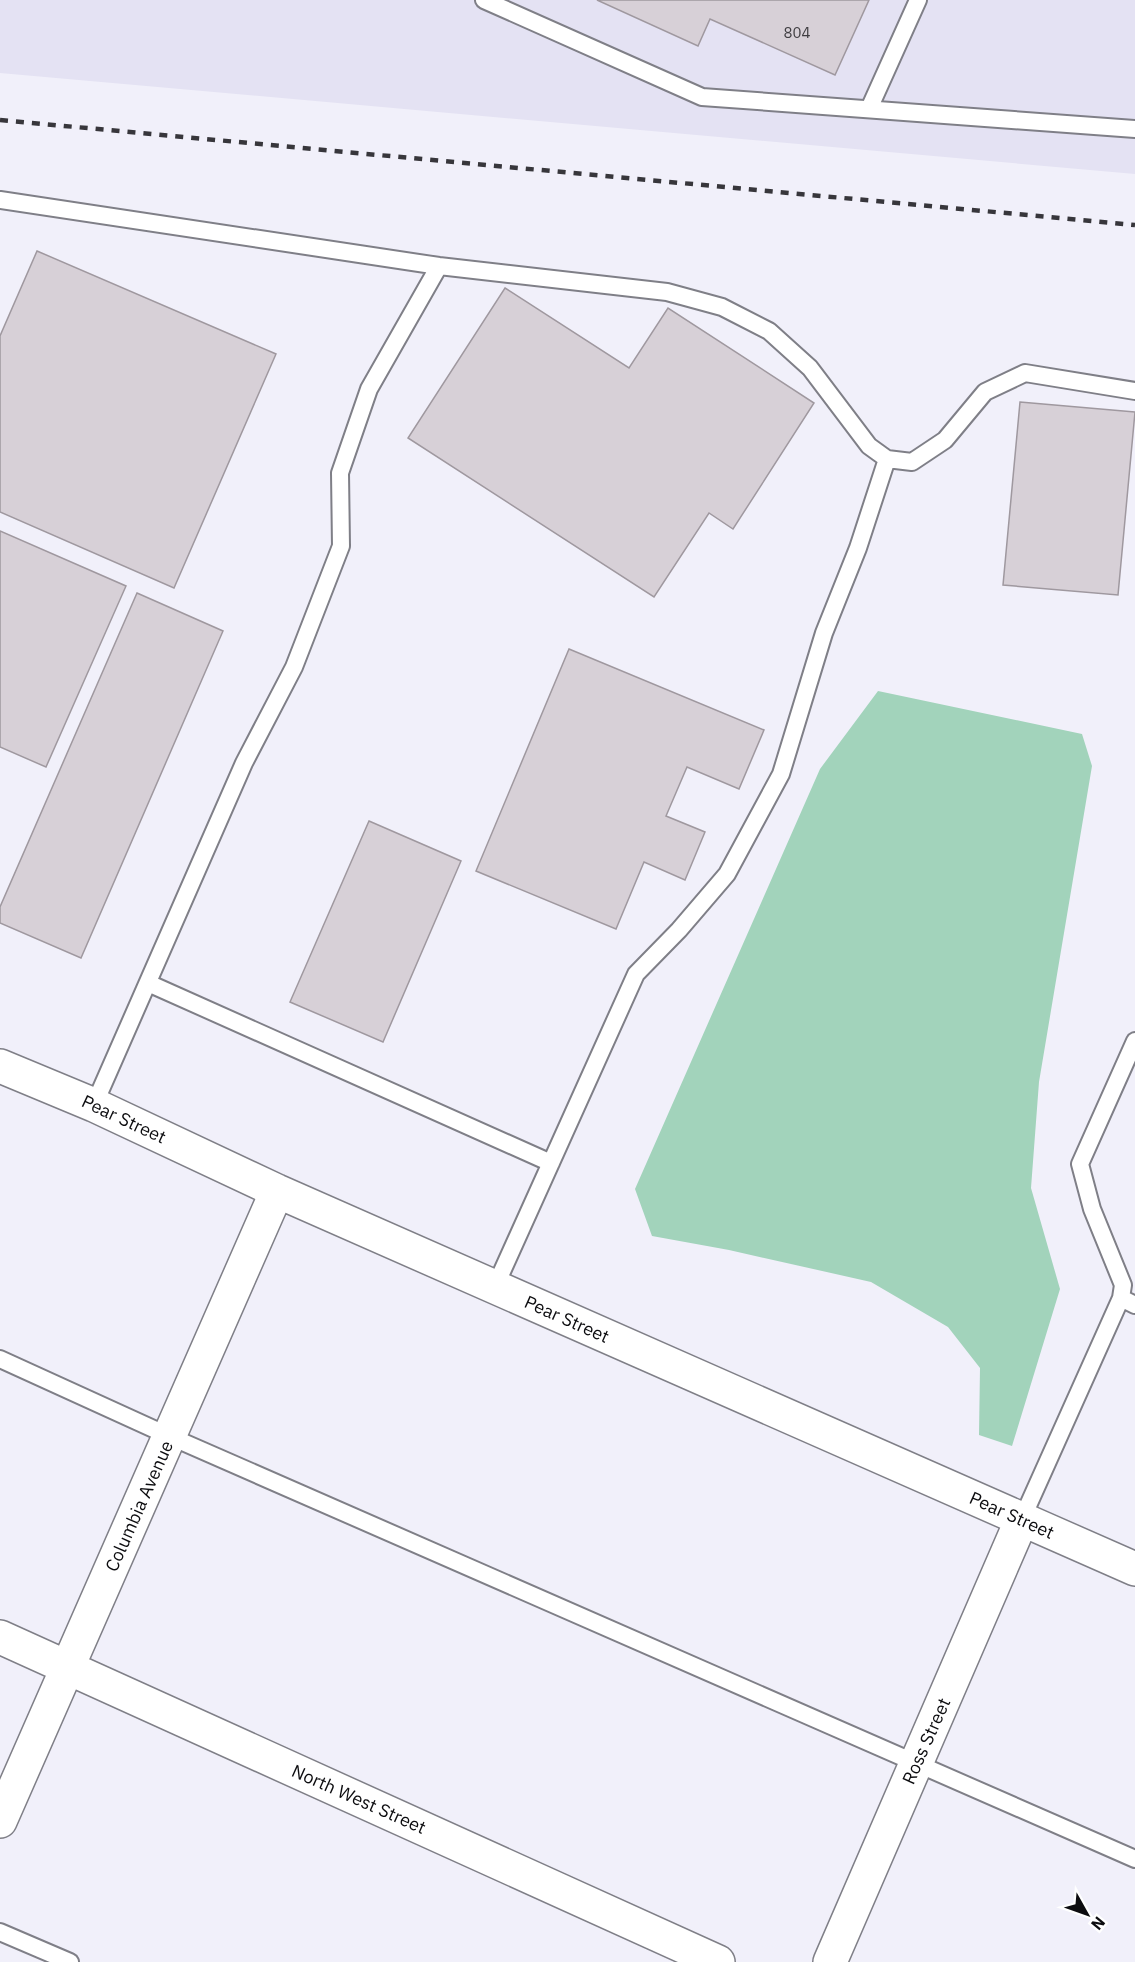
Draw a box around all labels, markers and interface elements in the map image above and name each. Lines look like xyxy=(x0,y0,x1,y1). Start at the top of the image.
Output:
house number: 804 xyxy=(783,23,811,42)
street label: Pear Street xyxy=(78,1090,170,1148)
street label: Pear Street xyxy=(521,1290,613,1348)
street label: Columbia Avenue xyxy=(100,1437,178,1575)
street label: Pear Street xyxy=(966,1486,1058,1544)
street label: Ross Street xyxy=(897,1694,955,1788)
street label: North West Street xyxy=(288,1759,430,1839)
north arrow xyxy=(1057,1884,1117,1944)
text: N xyxy=(1087,1913,1110,1935)

